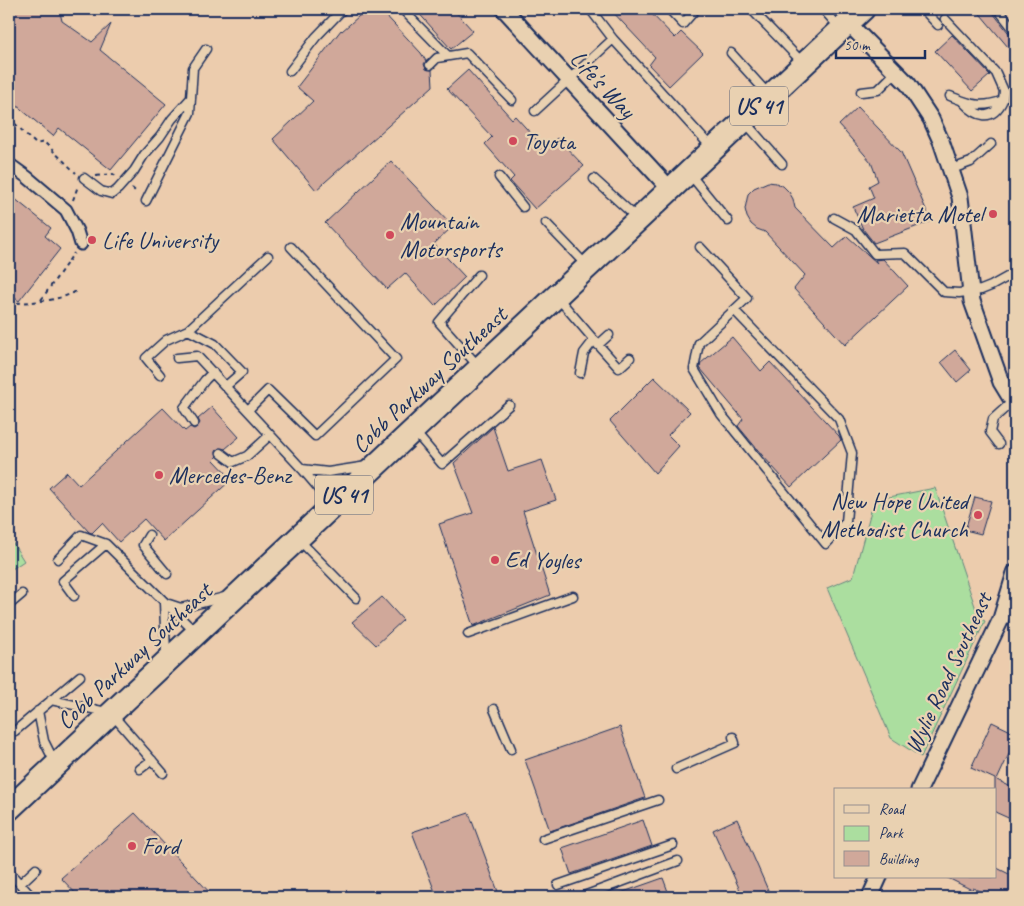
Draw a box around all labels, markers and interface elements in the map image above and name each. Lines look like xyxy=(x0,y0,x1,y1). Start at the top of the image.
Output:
scale bar xyxy=(836,28,925,60)
text: 50 m xyxy=(844,36,871,55)
street label: Life's Way xyxy=(564,44,643,126)
road number: US 41 xyxy=(730,86,788,126)
place label: Toyota xyxy=(523,126,577,156)
marker: Toyota xyxy=(507,135,519,147)
place label: Marietta Motel xyxy=(857,199,987,229)
place label: Mountain Motorsports xyxy=(400,206,504,264)
marker: Marietta Motel xyxy=(987,208,999,220)
place label: Life University xyxy=(102,225,220,255)
marker: Mountain Motorsports xyxy=(384,229,396,241)
marker: Life University xyxy=(86,234,98,246)
street label: Cobb Parkway Southeast xyxy=(345,299,514,460)
place label: Mercedes-Benz xyxy=(169,460,293,490)
marker: Mercedes-Benz xyxy=(153,469,165,481)
road number: US 41 xyxy=(315,476,373,514)
place label: New Hope United Methodist Church xyxy=(821,486,972,544)
marker: New Hope United Methodist Church xyxy=(972,509,984,521)
place label: Ed Yoyles xyxy=(505,545,583,575)
marker: Ed Yoyles xyxy=(489,554,501,566)
street label: Cobb Parkway Southeast xyxy=(50,575,219,736)
street label: Wylie Road Southeast xyxy=(898,586,999,758)
legend xyxy=(834,788,996,878)
text: Road xyxy=(879,800,906,819)
text: Park xyxy=(879,824,904,843)
place label: Ford xyxy=(142,831,183,861)
marker: Ford xyxy=(126,840,138,852)
text: Building xyxy=(879,850,919,869)

